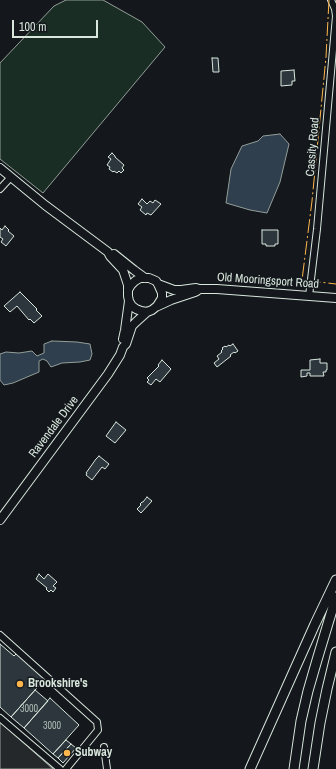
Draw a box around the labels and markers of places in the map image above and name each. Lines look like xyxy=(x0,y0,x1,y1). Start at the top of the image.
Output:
place label: Brookshire's xyxy=(28,677,88,691)
marker: Brookshire's xyxy=(15,679,25,689)
place label: Subway xyxy=(75,746,112,760)
marker: Subway xyxy=(62,748,72,758)

